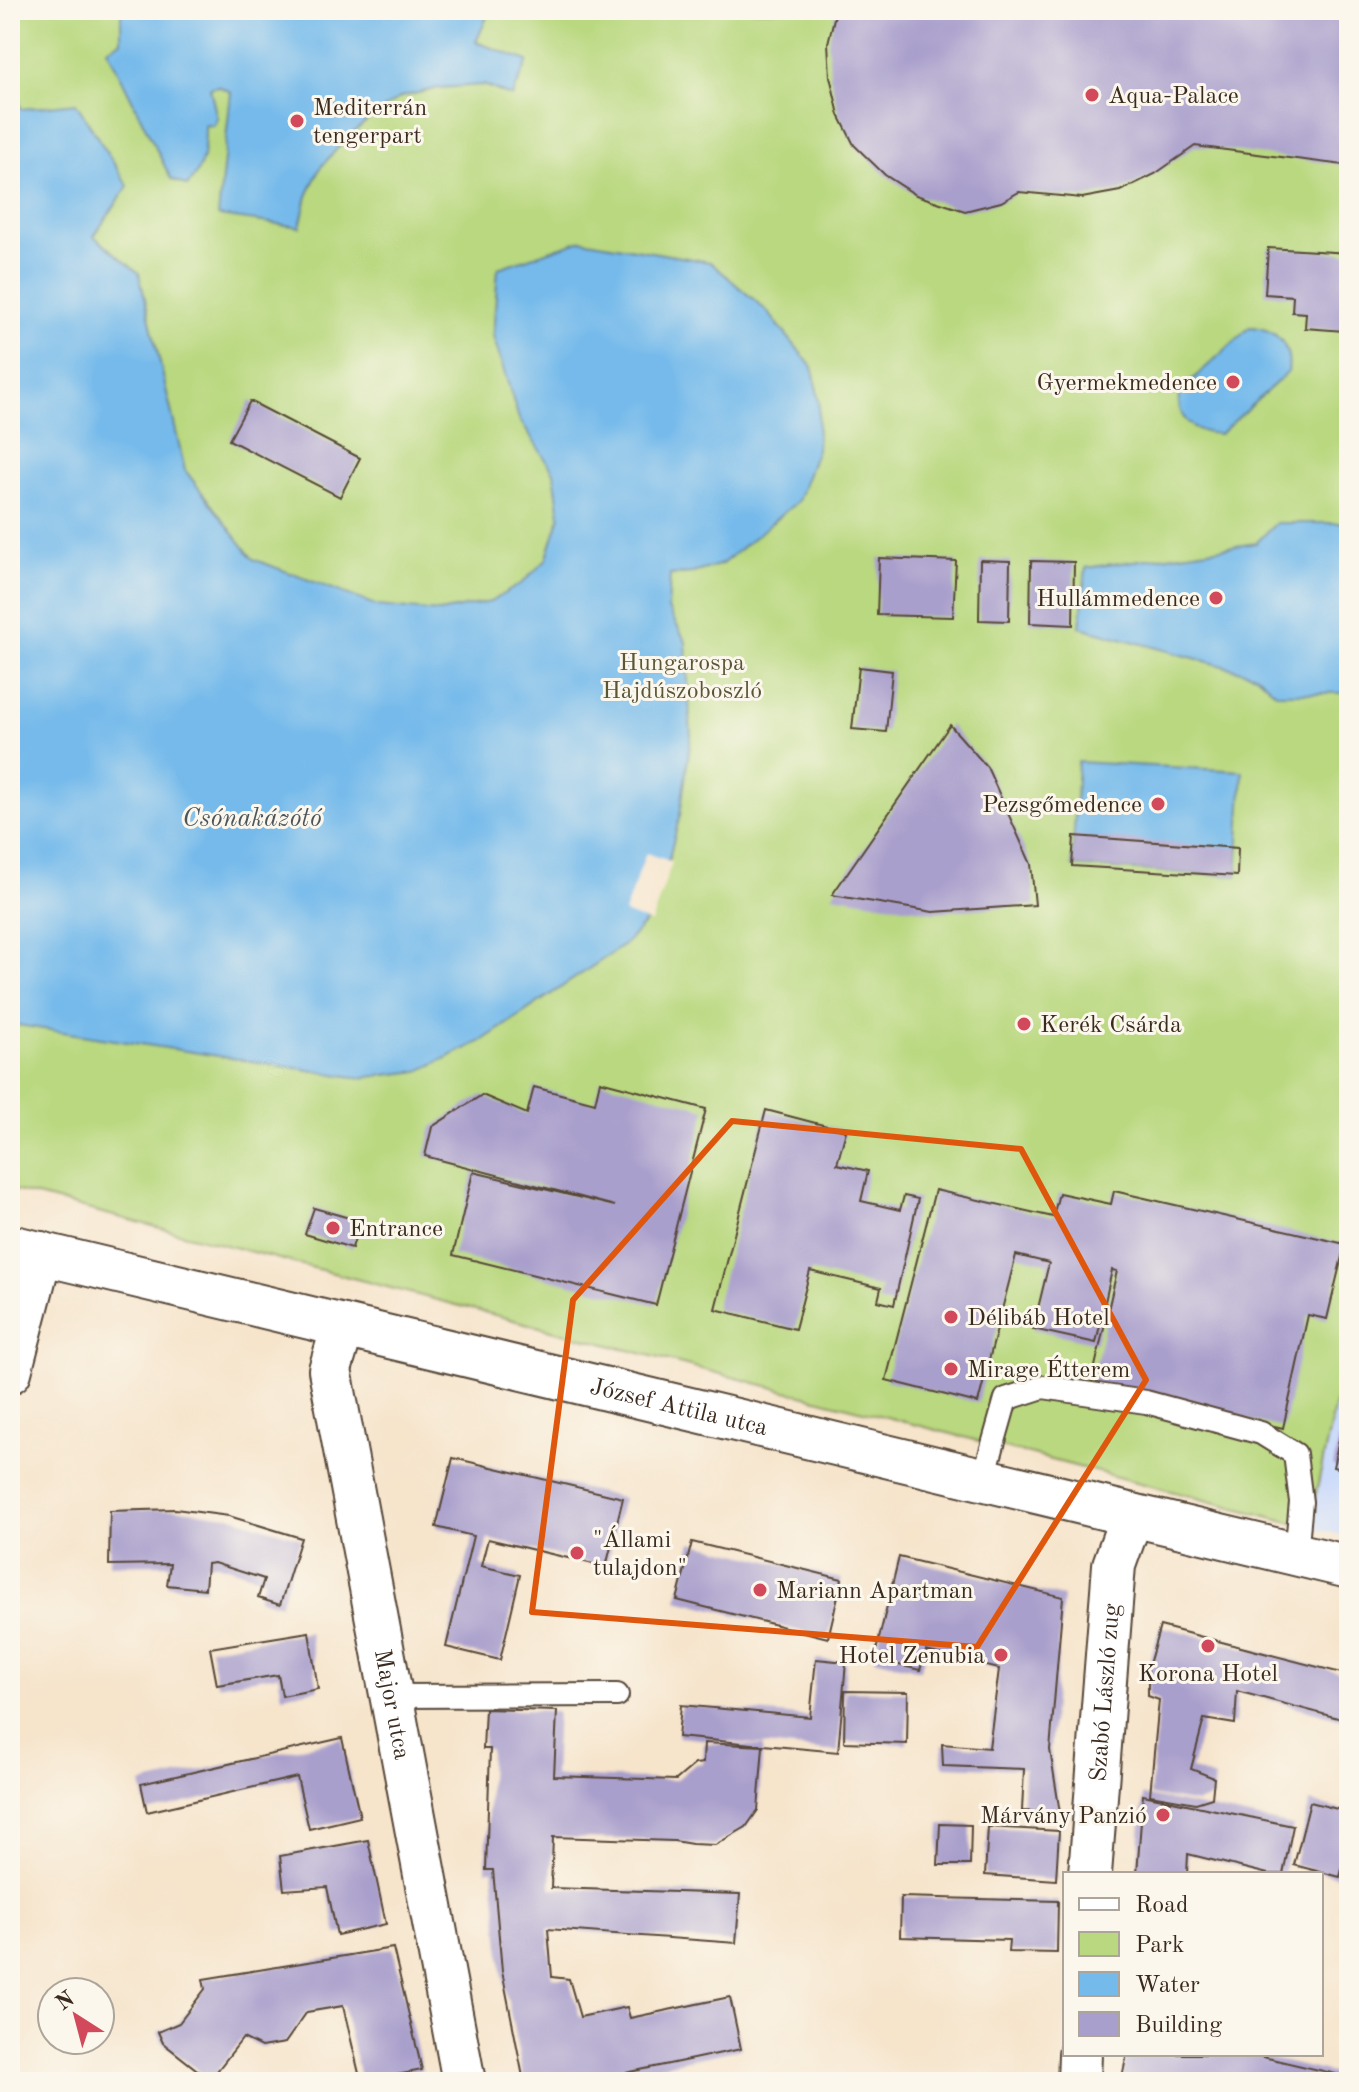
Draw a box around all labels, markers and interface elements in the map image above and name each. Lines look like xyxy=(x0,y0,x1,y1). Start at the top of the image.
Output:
place label: Aqua-Palace xyxy=(1108,85,1239,109)
marker: Aqua-Palace xyxy=(1083,86,1101,104)
place label: Mediterrán tengerpart xyxy=(313,97,427,149)
marker: Mediterrán tengerpart xyxy=(288,112,306,130)
place label: Gyermekmedence xyxy=(1037,372,1217,396)
marker: Gyermekmedence xyxy=(1224,373,1242,391)
place label: Hullámmedence xyxy=(1036,588,1200,612)
marker: Hullámmedence xyxy=(1207,589,1225,607)
park label: Hungarospa Hajdúszoboszló xyxy=(602,652,762,704)
place label: Pezsgőmedence xyxy=(982,794,1142,818)
marker: Pezsgőmedence xyxy=(1149,795,1167,813)
water label: Csónakázótó xyxy=(182,806,323,832)
place label: Kerék Csárda xyxy=(1040,1014,1182,1038)
marker: Kerék Csárda xyxy=(1015,1015,1033,1033)
place label: Entrance xyxy=(349,1218,443,1242)
marker: Entrance xyxy=(324,1219,342,1237)
place label: Délibáb Hotel xyxy=(967,1307,1110,1331)
marker: Délibáb Hotel xyxy=(942,1308,960,1326)
place label: Mirage Étterem xyxy=(967,1355,1130,1383)
marker: Mirage Étterem xyxy=(942,1360,960,1378)
street label: József Attila utca xyxy=(587,1375,770,1441)
place label: "Állami tulajdon" xyxy=(593,1525,687,1581)
marker: "Állami tulajdon" xyxy=(568,1544,586,1562)
place label: Mariann Apartman xyxy=(776,1580,974,1604)
marker: Mariann Apartman xyxy=(751,1581,769,1599)
street label: Szabó László zug xyxy=(1087,1603,1125,1783)
marker: Korona Hotel xyxy=(1199,1637,1217,1655)
place label: Hotel Zenubia xyxy=(838,1645,985,1669)
marker: Hotel Zenubia xyxy=(992,1646,1010,1664)
street label: Major utca xyxy=(369,1648,413,1762)
place label: Korona Hotel xyxy=(1138,1663,1278,1687)
place label: Márvány Panzió xyxy=(980,1805,1147,1829)
marker: Márvány Panzió xyxy=(1154,1806,1172,1824)
legend xyxy=(1063,1872,1323,2056)
text: Road xyxy=(1135,1894,1188,1918)
text: Park xyxy=(1135,1934,1184,1958)
text: Water xyxy=(1135,1974,1200,1998)
north arrow xyxy=(36,1976,116,2056)
text: N xyxy=(52,1987,79,2015)
text: Building xyxy=(1135,2014,1222,2038)

